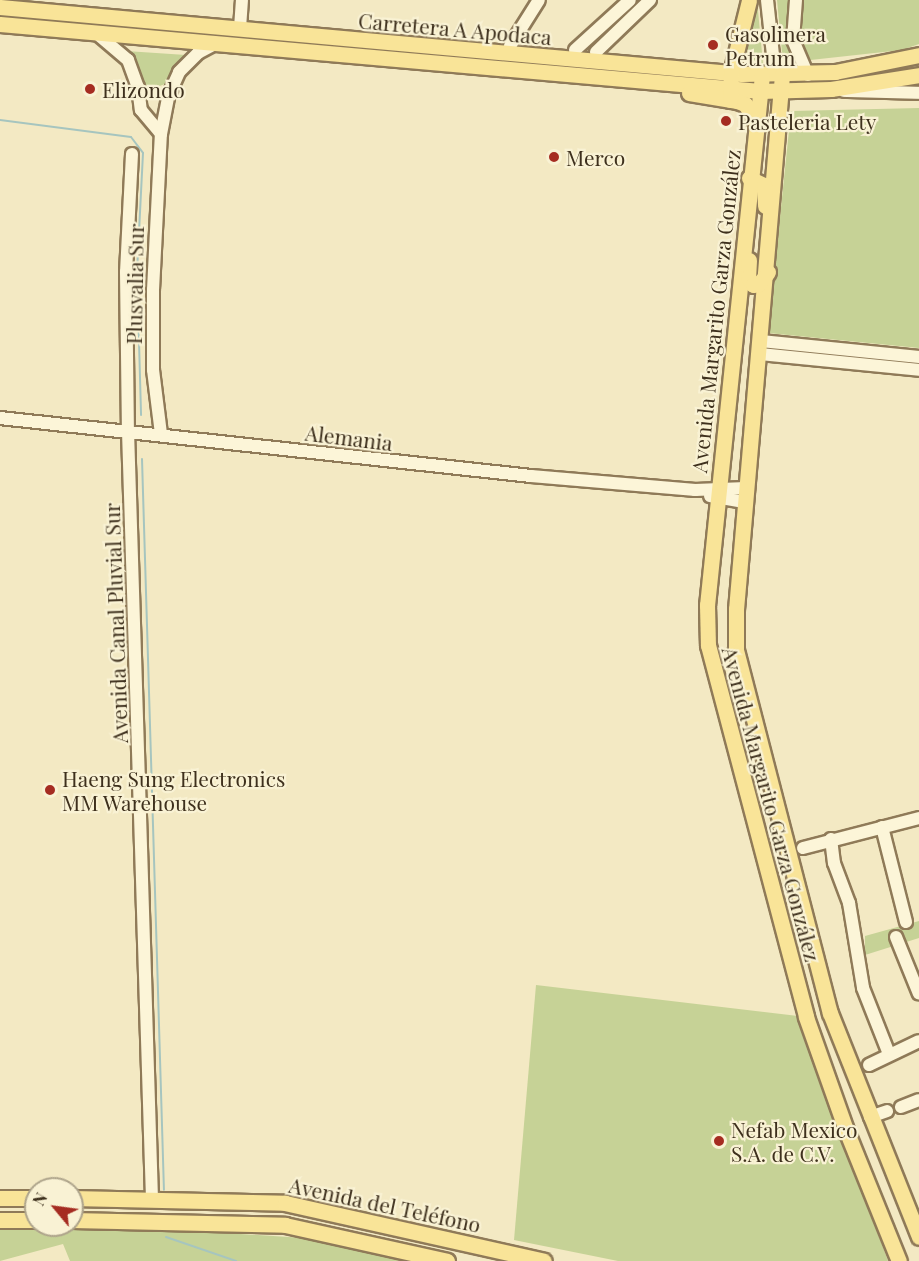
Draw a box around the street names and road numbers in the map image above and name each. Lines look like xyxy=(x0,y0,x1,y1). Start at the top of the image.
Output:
street label: Carretera A Apodaca xyxy=(356,7,554,49)
street label: Avenida Margarito Garza González xyxy=(685,148,745,474)
street label: Plusvalia Sur xyxy=(120,223,148,345)
street label: Alemania xyxy=(304,419,394,455)
street label: Avenida Canal Pluvial Sur xyxy=(98,502,132,744)
street label: Avenida Margarito Garza González xyxy=(718,644,826,964)
street label: Avenida del Teléfono xyxy=(287,1171,483,1237)

